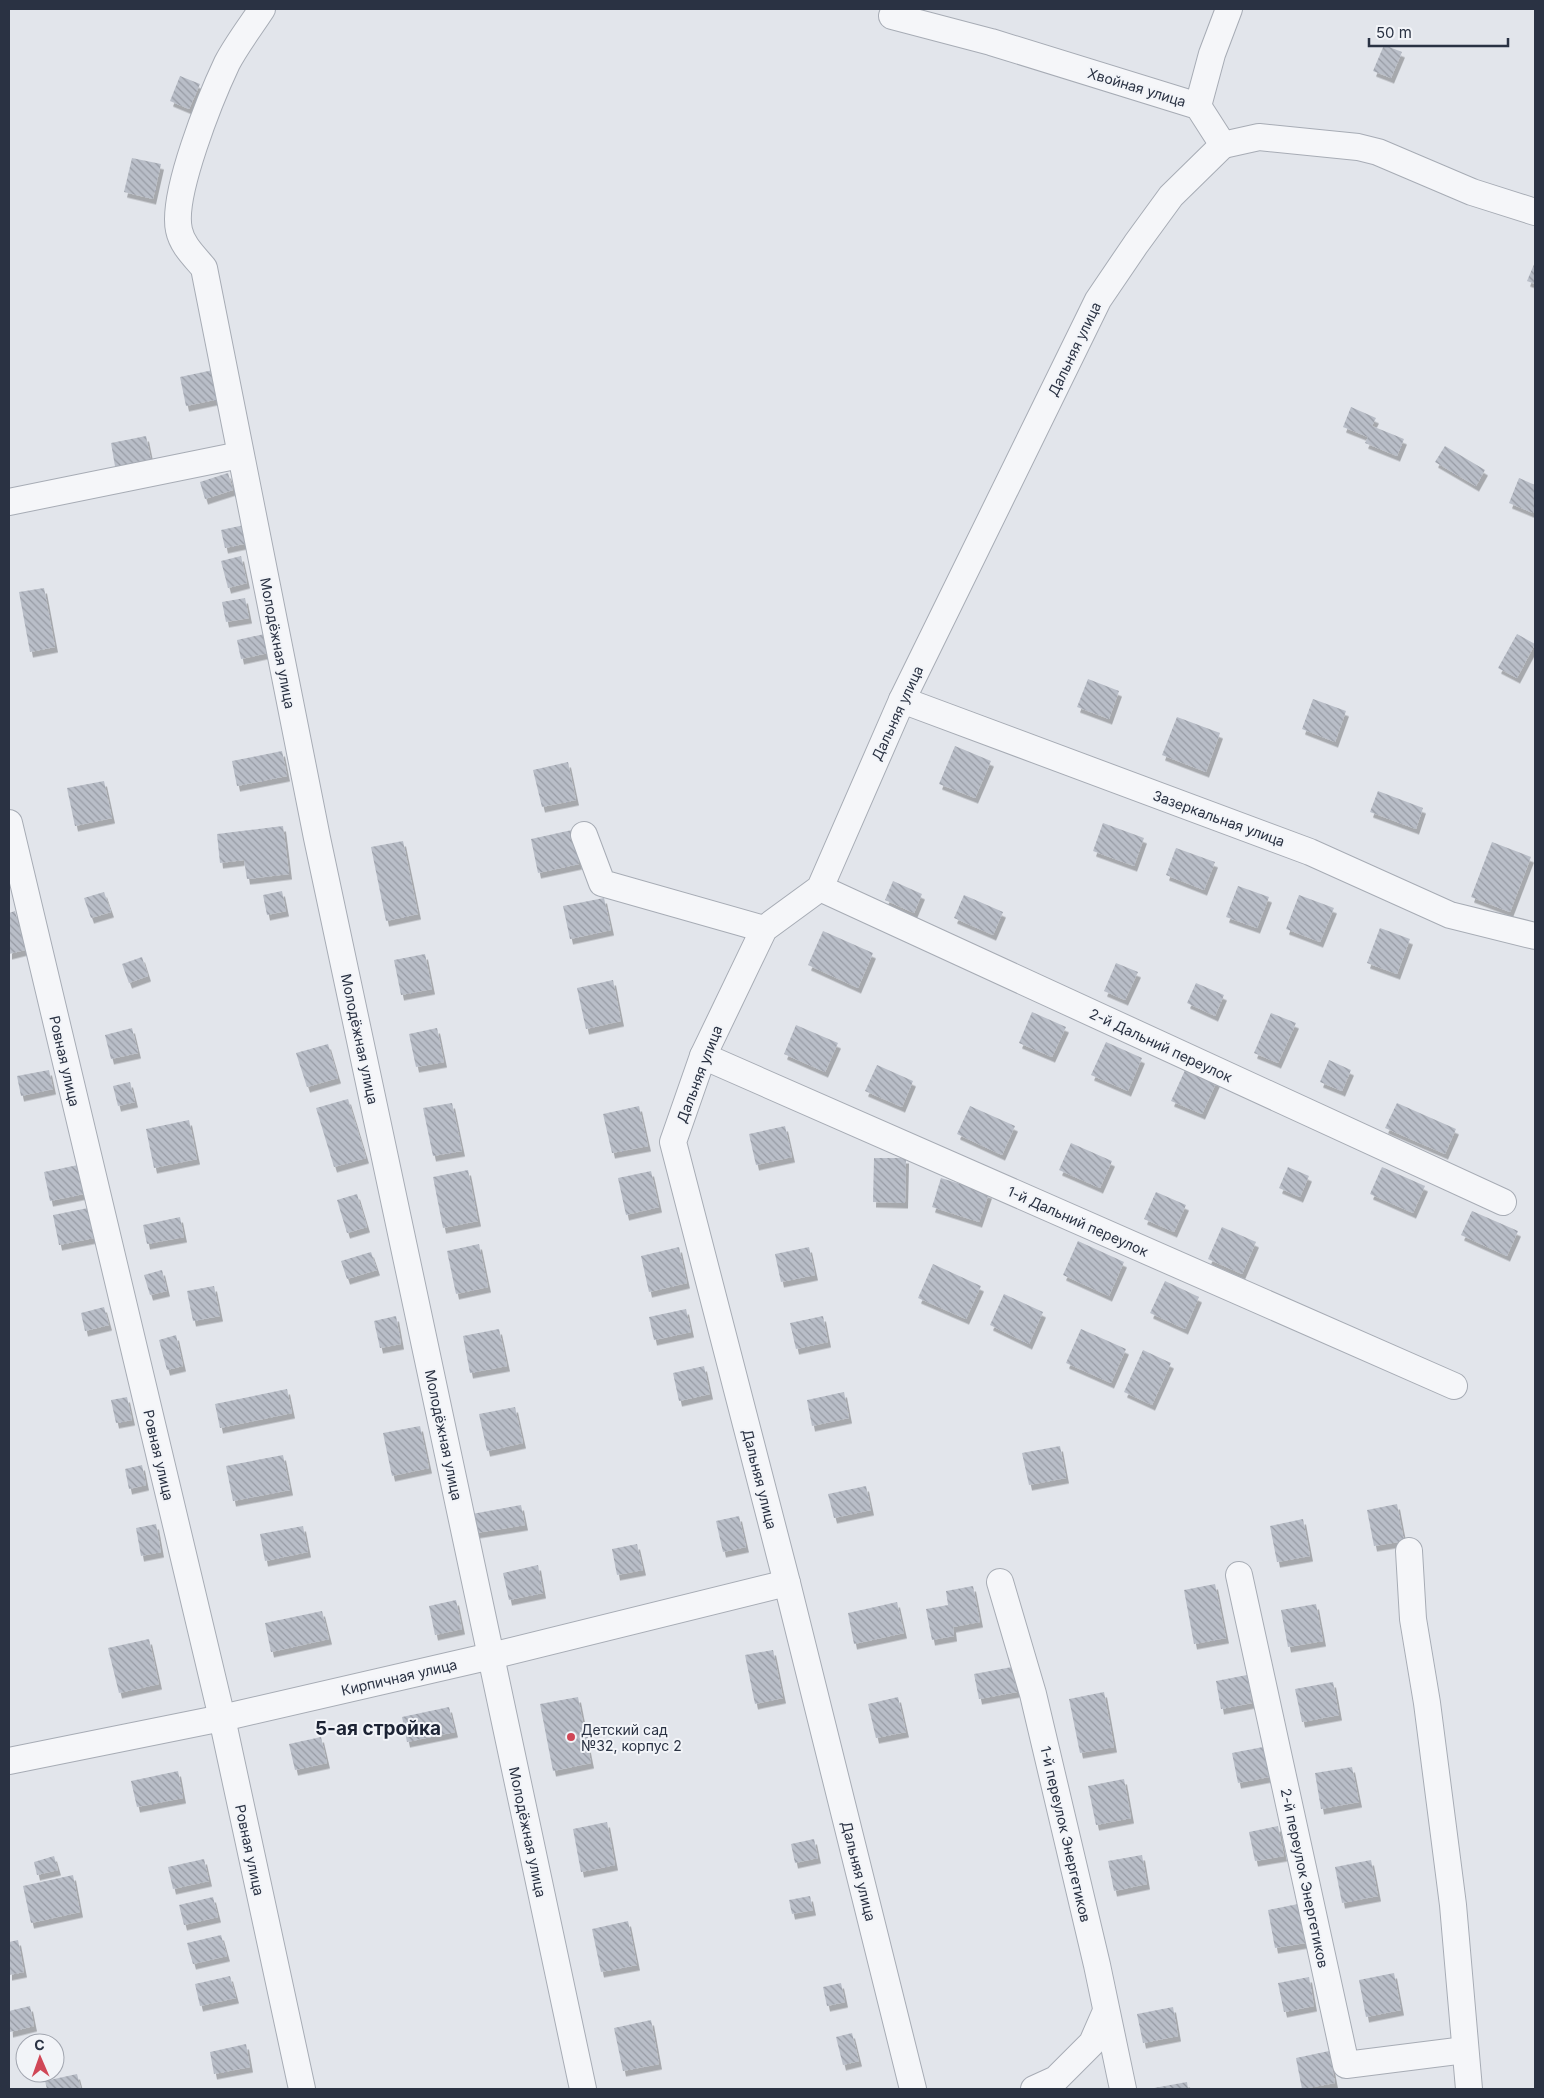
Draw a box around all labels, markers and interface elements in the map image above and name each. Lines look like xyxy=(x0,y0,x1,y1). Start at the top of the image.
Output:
scale bar xyxy=(1369,15,1508,47)
text: 50 m xyxy=(1376,23,1412,42)
street label: Хвойная улица xyxy=(1086,64,1188,110)
street label: Дальняя улица xyxy=(1044,299,1104,399)
street label: Молодёжная улица xyxy=(257,576,299,710)
street label: Дальняя улица xyxy=(868,663,926,763)
street label: Зазеркальная улица xyxy=(1151,786,1287,850)
street label: Молодёжная улица xyxy=(338,972,382,1106)
street label: 2-й Дальний переулок xyxy=(1087,1004,1235,1086)
street label: Ровная улица xyxy=(46,1014,84,1108)
street label: Дальняя улица xyxy=(673,1023,725,1125)
street label: 1-й Дальний переулок xyxy=(1005,1182,1151,1260)
street label: Молодёжная улица xyxy=(422,1368,466,1502)
street label: Ровная улица xyxy=(140,1408,178,1502)
street label: Дальняя улица xyxy=(739,1427,781,1531)
street label: Кирпичная улица xyxy=(339,1655,459,1699)
district label: 5-ая стройка xyxy=(315,1717,441,1740)
place label: Детский сад №32, корпус 2 xyxy=(581,1721,682,1754)
marker: Детский сад №32, корпус 2 xyxy=(565,1731,577,1743)
street label: 1-й переулок Энергетиков xyxy=(1037,1744,1095,1924)
street label: Молодёжная улица xyxy=(506,1765,550,1899)
street label: 2-й переулок Энергетиков xyxy=(1278,1787,1332,1969)
street label: Ровная улица xyxy=(232,1803,268,1897)
street label: Дальняя улица xyxy=(838,1819,880,1923)
north arrow xyxy=(15,2033,65,2083)
text: С xyxy=(34,2036,45,2053)

